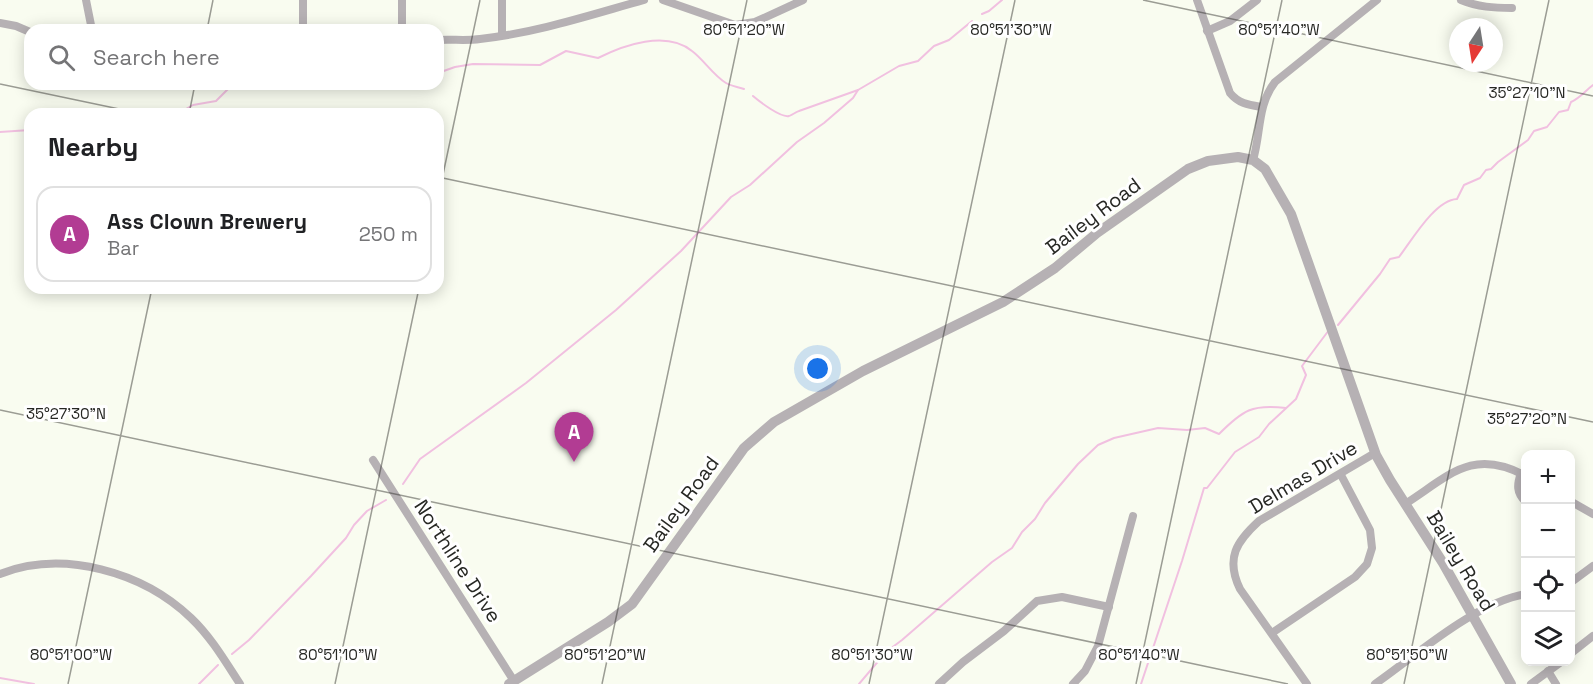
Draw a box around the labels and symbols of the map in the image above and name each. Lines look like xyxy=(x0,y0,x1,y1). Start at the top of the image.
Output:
north arrow xyxy=(1449,18,1503,72)
text: 80°51'20"W xyxy=(703,20,785,39)
text: 80°51'30"W xyxy=(970,20,1052,39)
text: 80°51'40"W xyxy=(1238,20,1320,39)
text: 35°27'10"N xyxy=(1488,83,1566,102)
street label: Bailey Road xyxy=(1040,172,1146,260)
your location xyxy=(803,354,832,383)
text: 35°27'30"N xyxy=(26,404,106,423)
text: 35°27'20"N xyxy=(1487,409,1567,428)
pin: A xyxy=(554,412,594,462)
street label: Delmas Drive xyxy=(1244,434,1362,520)
street label: Bailey Road xyxy=(637,451,725,557)
street label: Northline Drive xyxy=(409,495,507,627)
street label: Bailey Road xyxy=(1421,506,1501,616)
text: 80°51'00"W xyxy=(30,645,112,664)
text: 80°51'10"W xyxy=(299,645,377,664)
text: 80°51'20"W xyxy=(564,645,646,664)
text: 80°51'30"W xyxy=(831,645,913,664)
text: 80°51'40"W xyxy=(1098,645,1180,664)
text: 80°51'50"W xyxy=(1366,645,1448,664)

